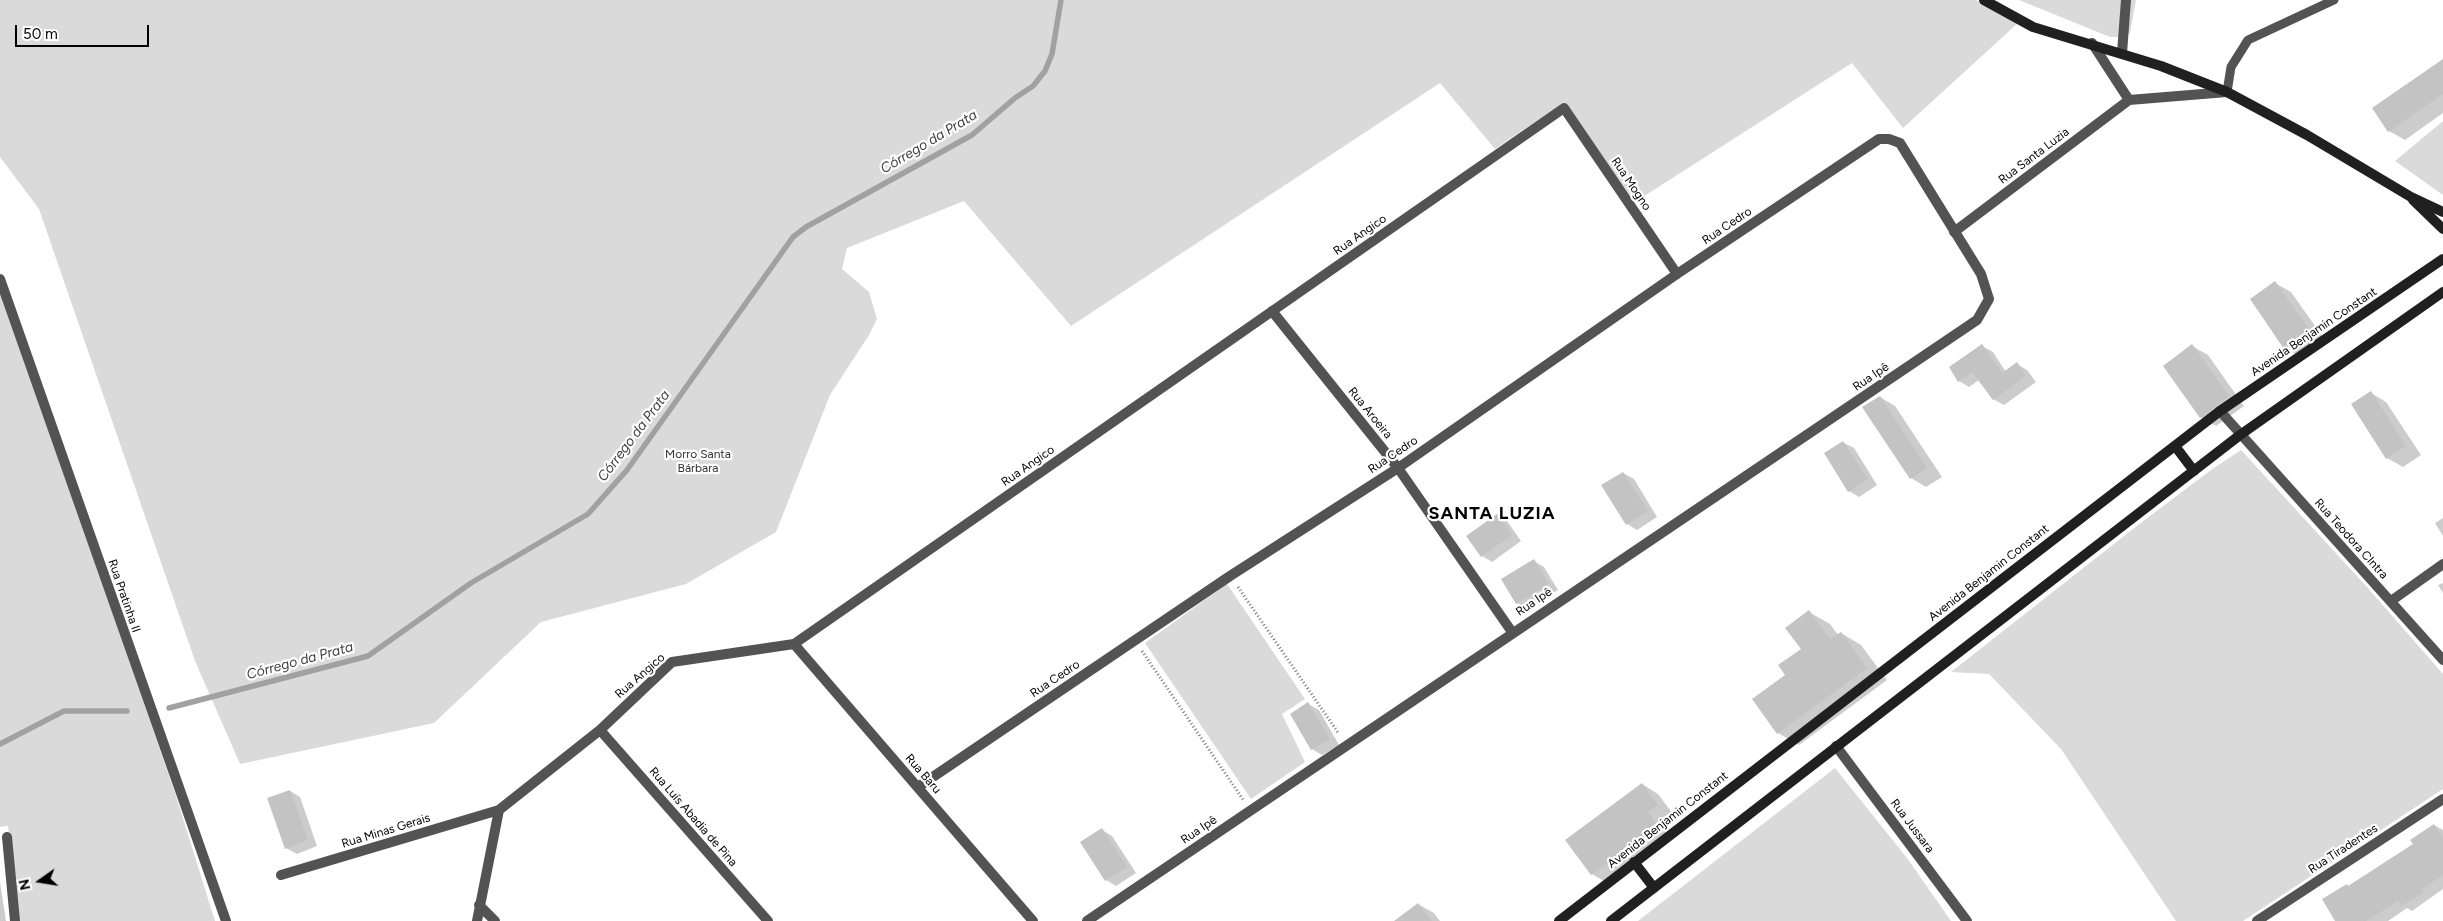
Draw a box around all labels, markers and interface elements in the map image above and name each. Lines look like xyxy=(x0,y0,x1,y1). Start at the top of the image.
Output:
scale bar xyxy=(18,15,151,47)
text: 50 m xyxy=(23,25,58,43)
water label: Córrego da Prata xyxy=(878,107,980,177)
street label: Rua Santa Luzia xyxy=(1996,125,2072,187)
street label: Rua Mogno xyxy=(1608,155,1654,213)
street label: Rua Cedro xyxy=(1700,204,1754,248)
street label: Rua Angico xyxy=(1331,211,1389,259)
street label: Avenida Benjamin Constant xyxy=(2248,284,2380,380)
street label: Rua Ipê xyxy=(1850,360,1892,394)
street label: Rua Aroeira xyxy=(1345,384,1395,442)
water label: Córrego da Prata xyxy=(594,387,674,485)
street label: Rua Cedro xyxy=(1366,433,1420,477)
street label: Rua Angico xyxy=(999,442,1057,490)
park label: Morro Santa Bárbara xyxy=(665,447,731,475)
street label: Rua Teodora CIntra xyxy=(2311,496,2391,582)
district label: SANTA LUZIA xyxy=(1427,503,1557,525)
street label: Avenida Benjamin Constant xyxy=(1926,522,2052,624)
street label: Rua Pratinha II xyxy=(105,557,143,635)
street label: Rua Ipê xyxy=(1513,585,1555,619)
water label: Córrego da Prata xyxy=(245,639,355,683)
street label: Rua Angico xyxy=(612,650,668,702)
street label: Rua Cedro xyxy=(1028,657,1082,701)
street label: Rua Baru xyxy=(902,751,944,797)
street label: Rua Luís Abadia de Pina xyxy=(646,764,740,870)
street label: Avenida Benjamin Constant xyxy=(1605,769,1731,871)
street label: Rua Jussara xyxy=(1887,796,1937,856)
street label: Rua Minas Gerais xyxy=(340,811,432,851)
street label: Rua Ipê xyxy=(1178,813,1220,847)
street label: Rua Tiradentes xyxy=(2306,821,2380,877)
north arrow xyxy=(15,856,65,906)
text: N xyxy=(15,877,34,892)

